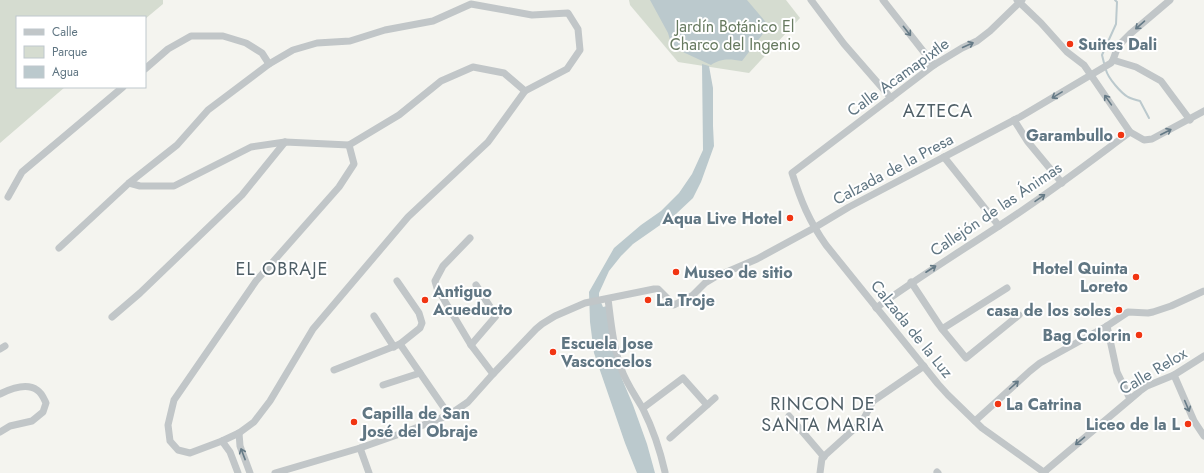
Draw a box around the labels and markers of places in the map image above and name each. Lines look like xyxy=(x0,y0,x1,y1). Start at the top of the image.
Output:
place label: Suites Dali xyxy=(1078,33,1157,56)
marker: Suites Dali xyxy=(1065,39,1075,49)
place label: Garambullo xyxy=(1026,124,1113,147)
marker: Garambullo xyxy=(1116,130,1126,140)
place label: Aqua Live Hotel xyxy=(661,207,782,230)
marker: Aqua Live Hotel xyxy=(785,213,795,223)
place label: Hotel Quinta Loreto xyxy=(1032,257,1128,298)
place label: Museo de sitio xyxy=(684,261,793,284)
marker: Museo de sitio xyxy=(671,267,681,277)
marker: Hotel Quinta Loreto xyxy=(1131,272,1141,282)
place label: Antiguo Acueducto xyxy=(432,280,513,321)
place label: La Troje xyxy=(656,289,715,312)
marker: Antiguo Acueducto xyxy=(420,295,430,305)
marker: La Troje xyxy=(643,295,653,305)
place label: casa de los soles xyxy=(987,299,1111,322)
marker: casa de los soles xyxy=(1114,305,1124,315)
place label: Bag Colorin xyxy=(1043,324,1131,347)
marker: Bag Colorin xyxy=(1134,330,1144,340)
place label: Escuela Jose Vasconcelos xyxy=(560,332,653,373)
marker: Escuela Jose Vasconcelos xyxy=(548,347,558,357)
place label: La Catrina xyxy=(1006,393,1082,416)
marker: La Catrina xyxy=(993,399,1003,409)
place label: Capilla de San José del Obraje xyxy=(359,402,478,443)
place label: Liceo de la L xyxy=(1086,413,1181,436)
marker: Capilla de San José del Obraje xyxy=(349,417,359,427)
marker: Liceo de la L xyxy=(1183,419,1193,429)

